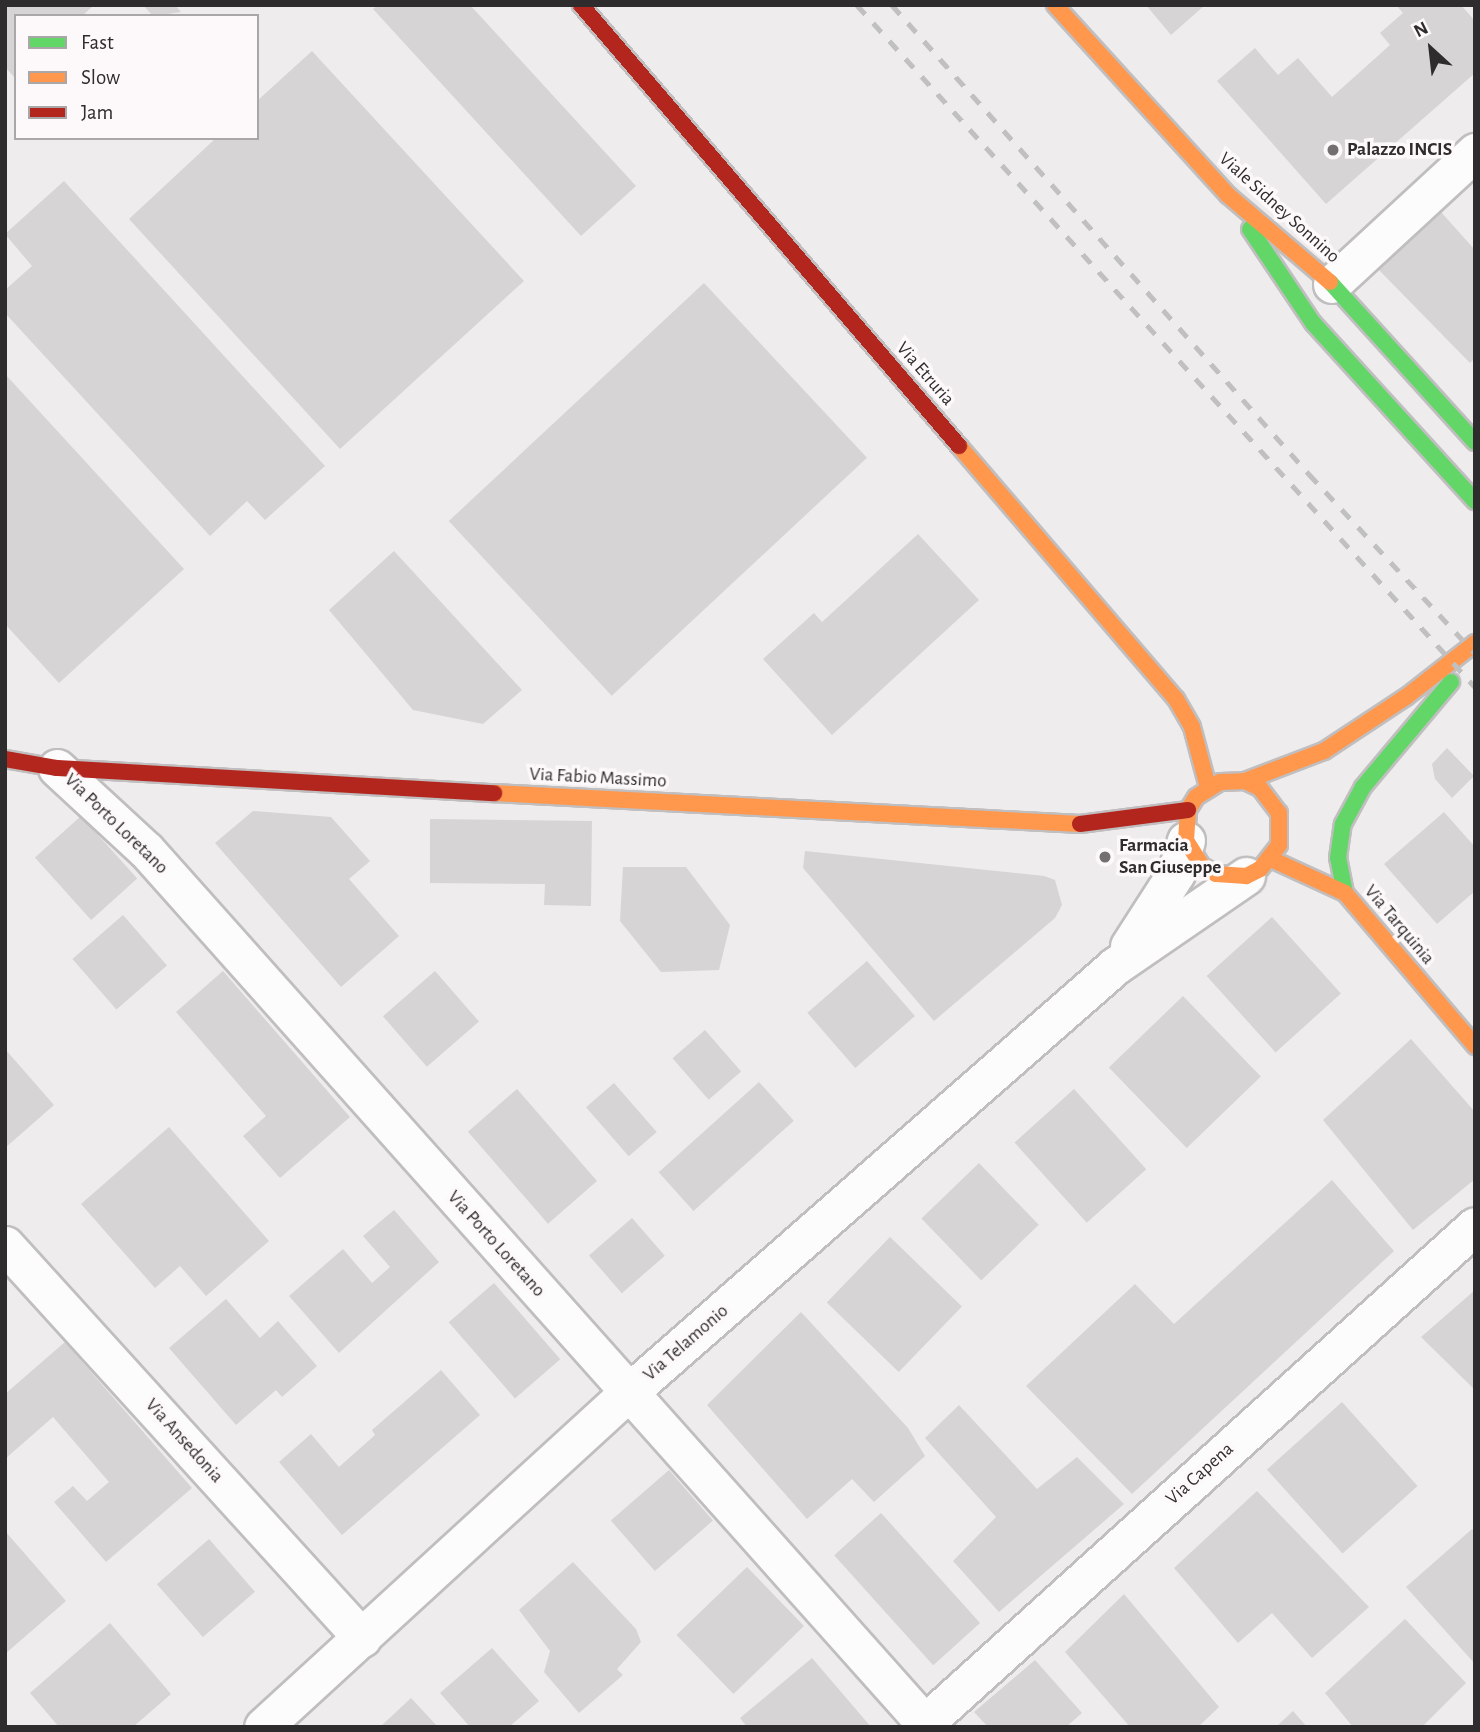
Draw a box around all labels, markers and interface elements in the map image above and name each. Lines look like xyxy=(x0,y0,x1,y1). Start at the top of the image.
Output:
legend xyxy=(14,14,259,140)
north arrow xyxy=(1396,14,1466,84)
text: N xyxy=(1411,18,1431,41)
text: Fast xyxy=(81,32,114,53)
text: Slow xyxy=(81,67,120,88)
text: Jam xyxy=(81,102,113,123)
place label: Palazzo INCIS xyxy=(1347,139,1452,161)
marker: Palazzo INCIS xyxy=(1325,142,1341,158)
street label: Viale Sidney Sonnino xyxy=(1214,148,1344,268)
street label: Via Etruria xyxy=(891,337,959,411)
street label: Via Fabio Massimo xyxy=(529,763,667,793)
street label: Via Porto Loretano xyxy=(59,769,173,879)
place label: Farmacia San Giuseppe xyxy=(1119,835,1221,879)
marker: Farmacia San Giuseppe xyxy=(1097,849,1113,865)
street label: Via Tarquinia xyxy=(1359,880,1439,970)
street label: Via Porto Loretano xyxy=(442,1186,550,1302)
street label: Via Telamonio xyxy=(639,1300,733,1386)
street label: Via Ansedonia xyxy=(140,1394,228,1488)
street label: Via Capena xyxy=(1162,1438,1238,1510)

